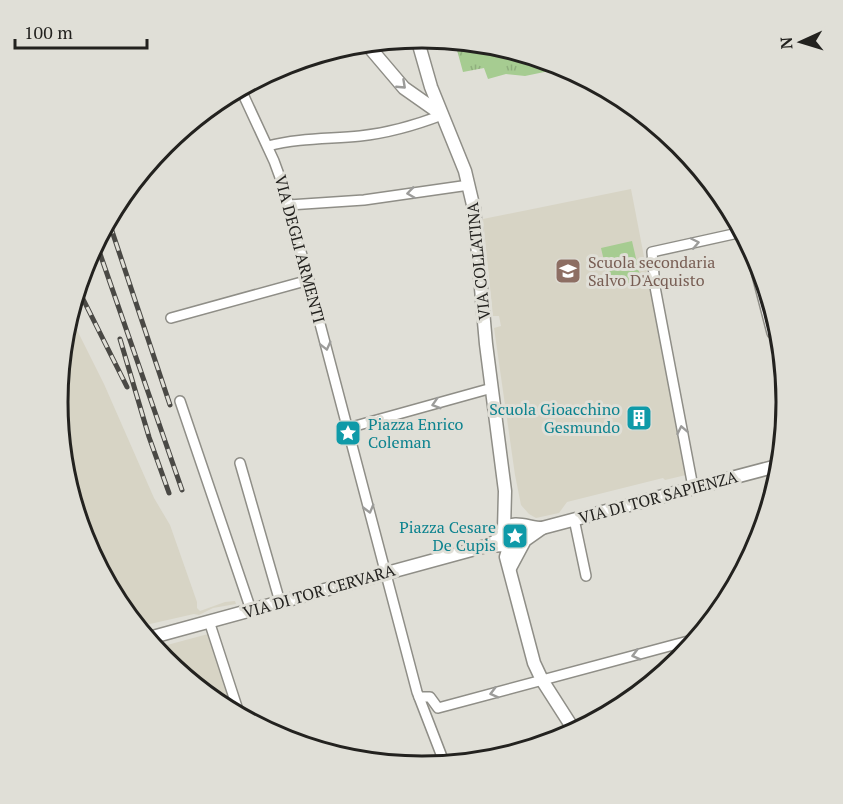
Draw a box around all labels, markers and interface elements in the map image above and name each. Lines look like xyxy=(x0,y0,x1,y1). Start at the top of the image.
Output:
scale bar xyxy=(15,12,147,50)
north arrow xyxy=(771,12,831,72)
text: 100 m xyxy=(24,20,73,44)
text: N xyxy=(775,36,797,50)
one-way arrow xyxy=(395,78,406,89)
street label: VIA DEGLI ARMENTI xyxy=(270,173,330,325)
one-way arrow xyxy=(406,186,415,198)
street label: VIA COLLATINA xyxy=(461,201,495,321)
one-way arrow xyxy=(690,237,700,250)
place label: Scuola secondaria Salvo D'Acquisto xyxy=(588,251,715,291)
school or university icon: Scuola secondaria Salvo D'Acquisto xyxy=(553,256,583,286)
one-way arrow xyxy=(319,340,331,351)
one-way arrow xyxy=(431,397,442,409)
place label: Scuola Gioacchino Gesmundo xyxy=(489,398,620,438)
building icon: Scuola Gioacchino Gesmundo xyxy=(624,403,654,433)
place label: Piazza Enrico Coleman xyxy=(368,413,464,453)
place icon: Piazza Enrico Coleman xyxy=(333,418,363,448)
one-way arrow xyxy=(676,425,689,435)
street label: VIA DI TOR SAPIENZA xyxy=(576,465,740,529)
one-way arrow xyxy=(362,504,375,514)
place label: Piazza Cesare De Cupis xyxy=(399,516,496,556)
place icon: Piazza Cesare De Cupis xyxy=(500,521,530,551)
street label: VIA DI TOR CERVARA xyxy=(240,559,398,623)
one-way arrow xyxy=(631,648,642,660)
one-way arrow xyxy=(489,686,499,698)

